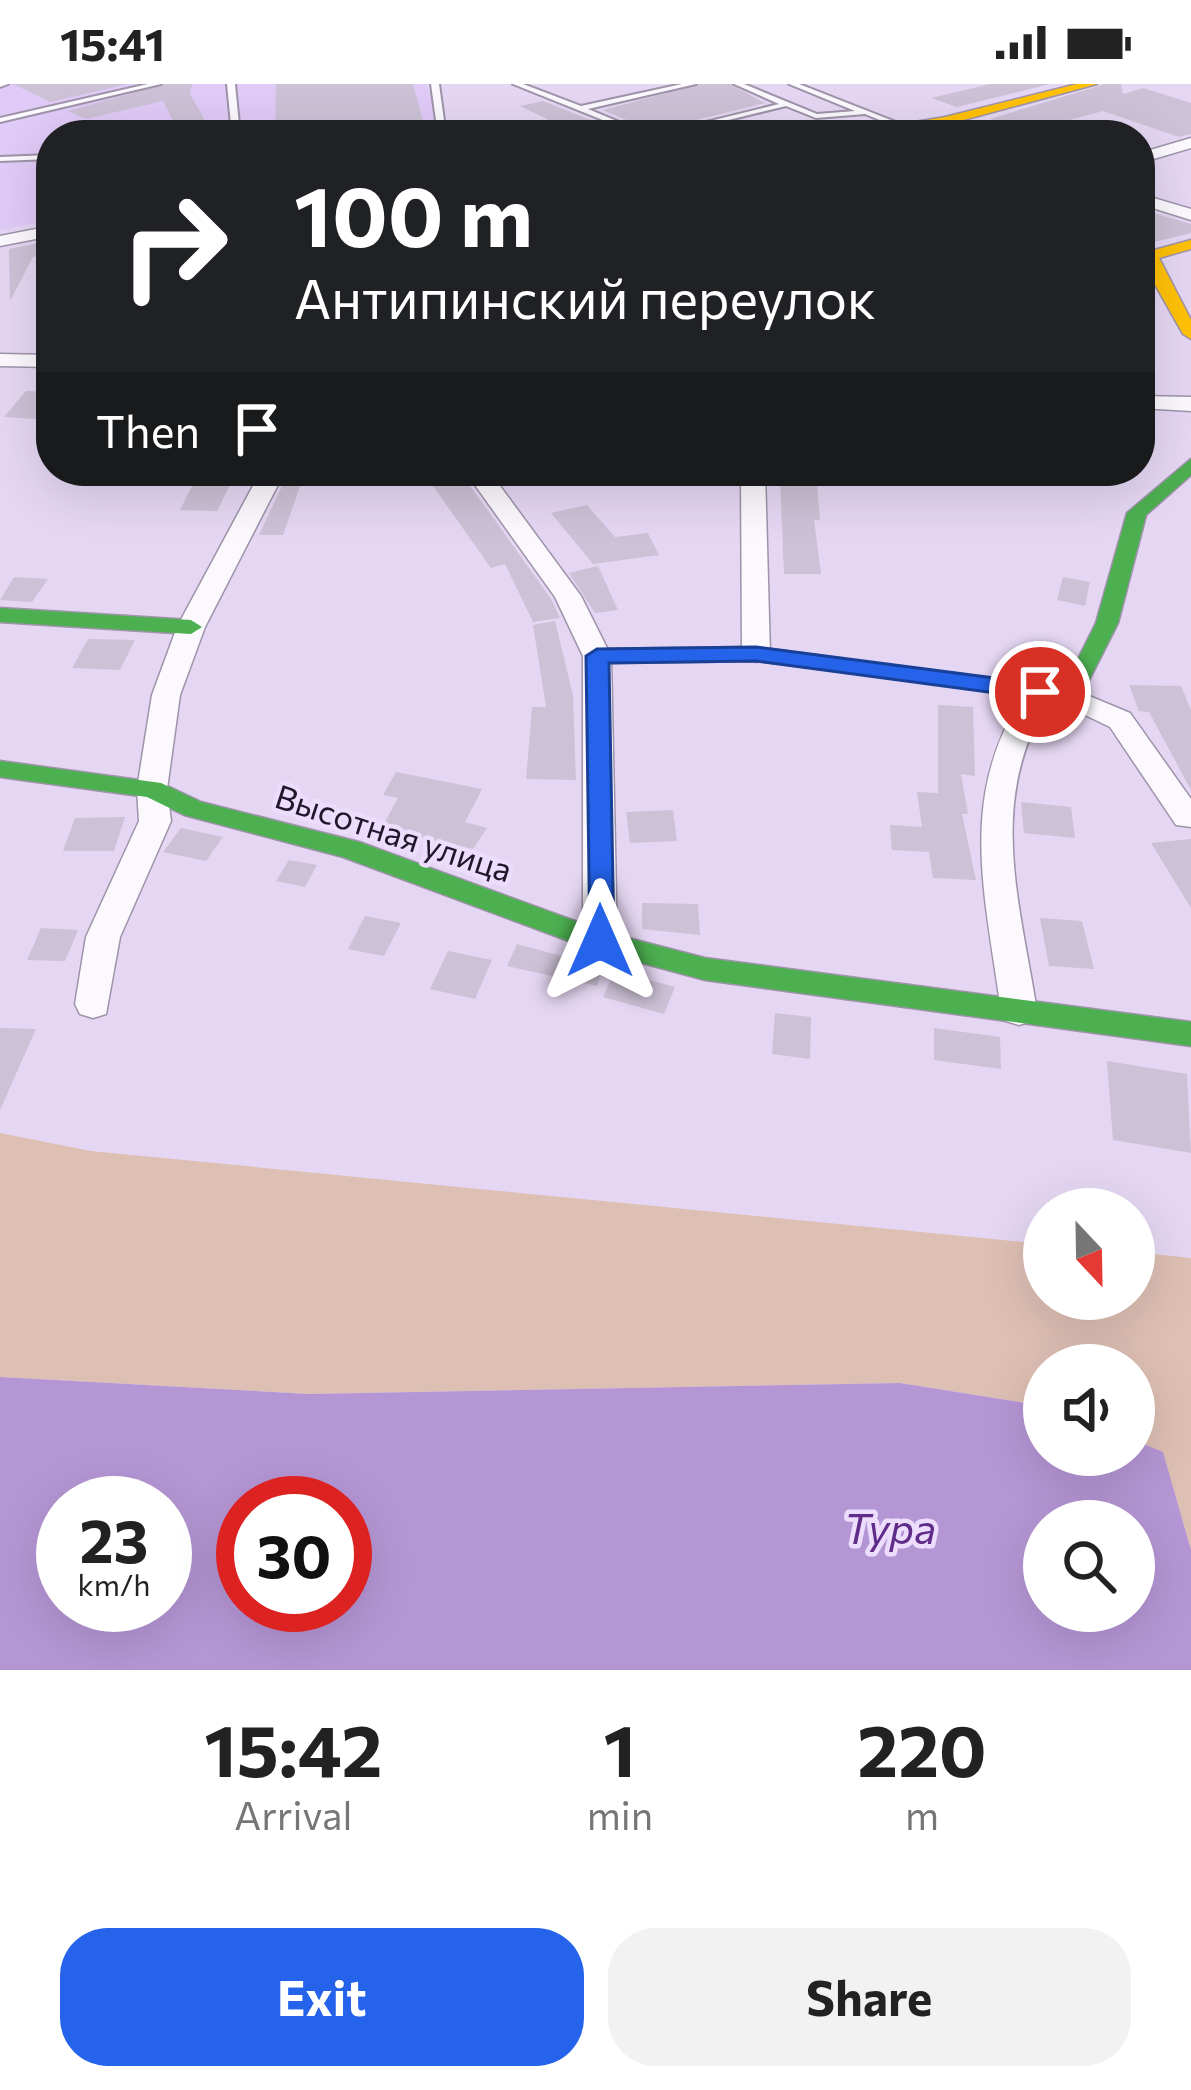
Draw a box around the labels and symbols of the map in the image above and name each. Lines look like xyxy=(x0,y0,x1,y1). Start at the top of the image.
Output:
pin xyxy=(989,641,1091,743)
street label: Высотная улица xyxy=(270,774,518,890)
position arrow xyxy=(537,878,663,1004)
north arrow xyxy=(1023,1188,1155,1320)
speed limit sign: 30 xyxy=(216,1476,372,1632)
water label: Тура xyxy=(844,1501,936,1553)

